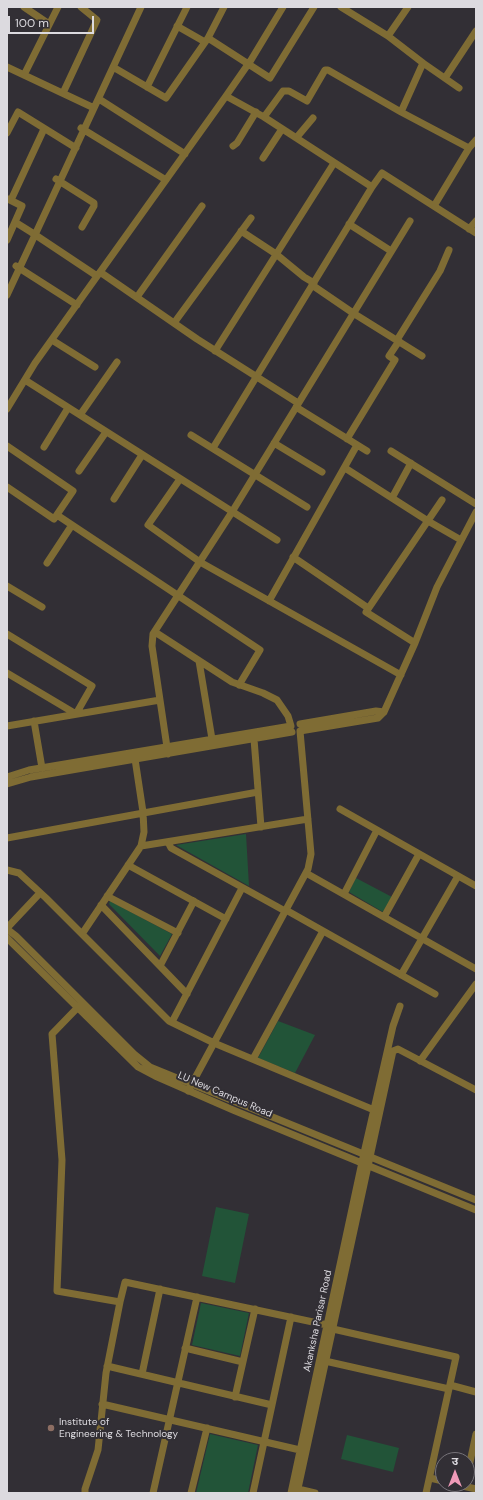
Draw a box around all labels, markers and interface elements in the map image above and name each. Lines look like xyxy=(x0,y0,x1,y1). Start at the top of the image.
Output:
scale bar xyxy=(10,8,96,34)
text: 100 m xyxy=(15,15,49,31)
street label: LU New Campus Road xyxy=(176,1070,274,1120)
street label: Akanksha Parisar Road xyxy=(301,1269,335,1373)
place label: Institute of Engineering & Technology xyxy=(59,1416,178,1440)
marker: Institute of Engineering & Technology xyxy=(46,1423,56,1433)
north arrow xyxy=(435,1452,475,1492)
text: उ xyxy=(452,1454,458,1468)

